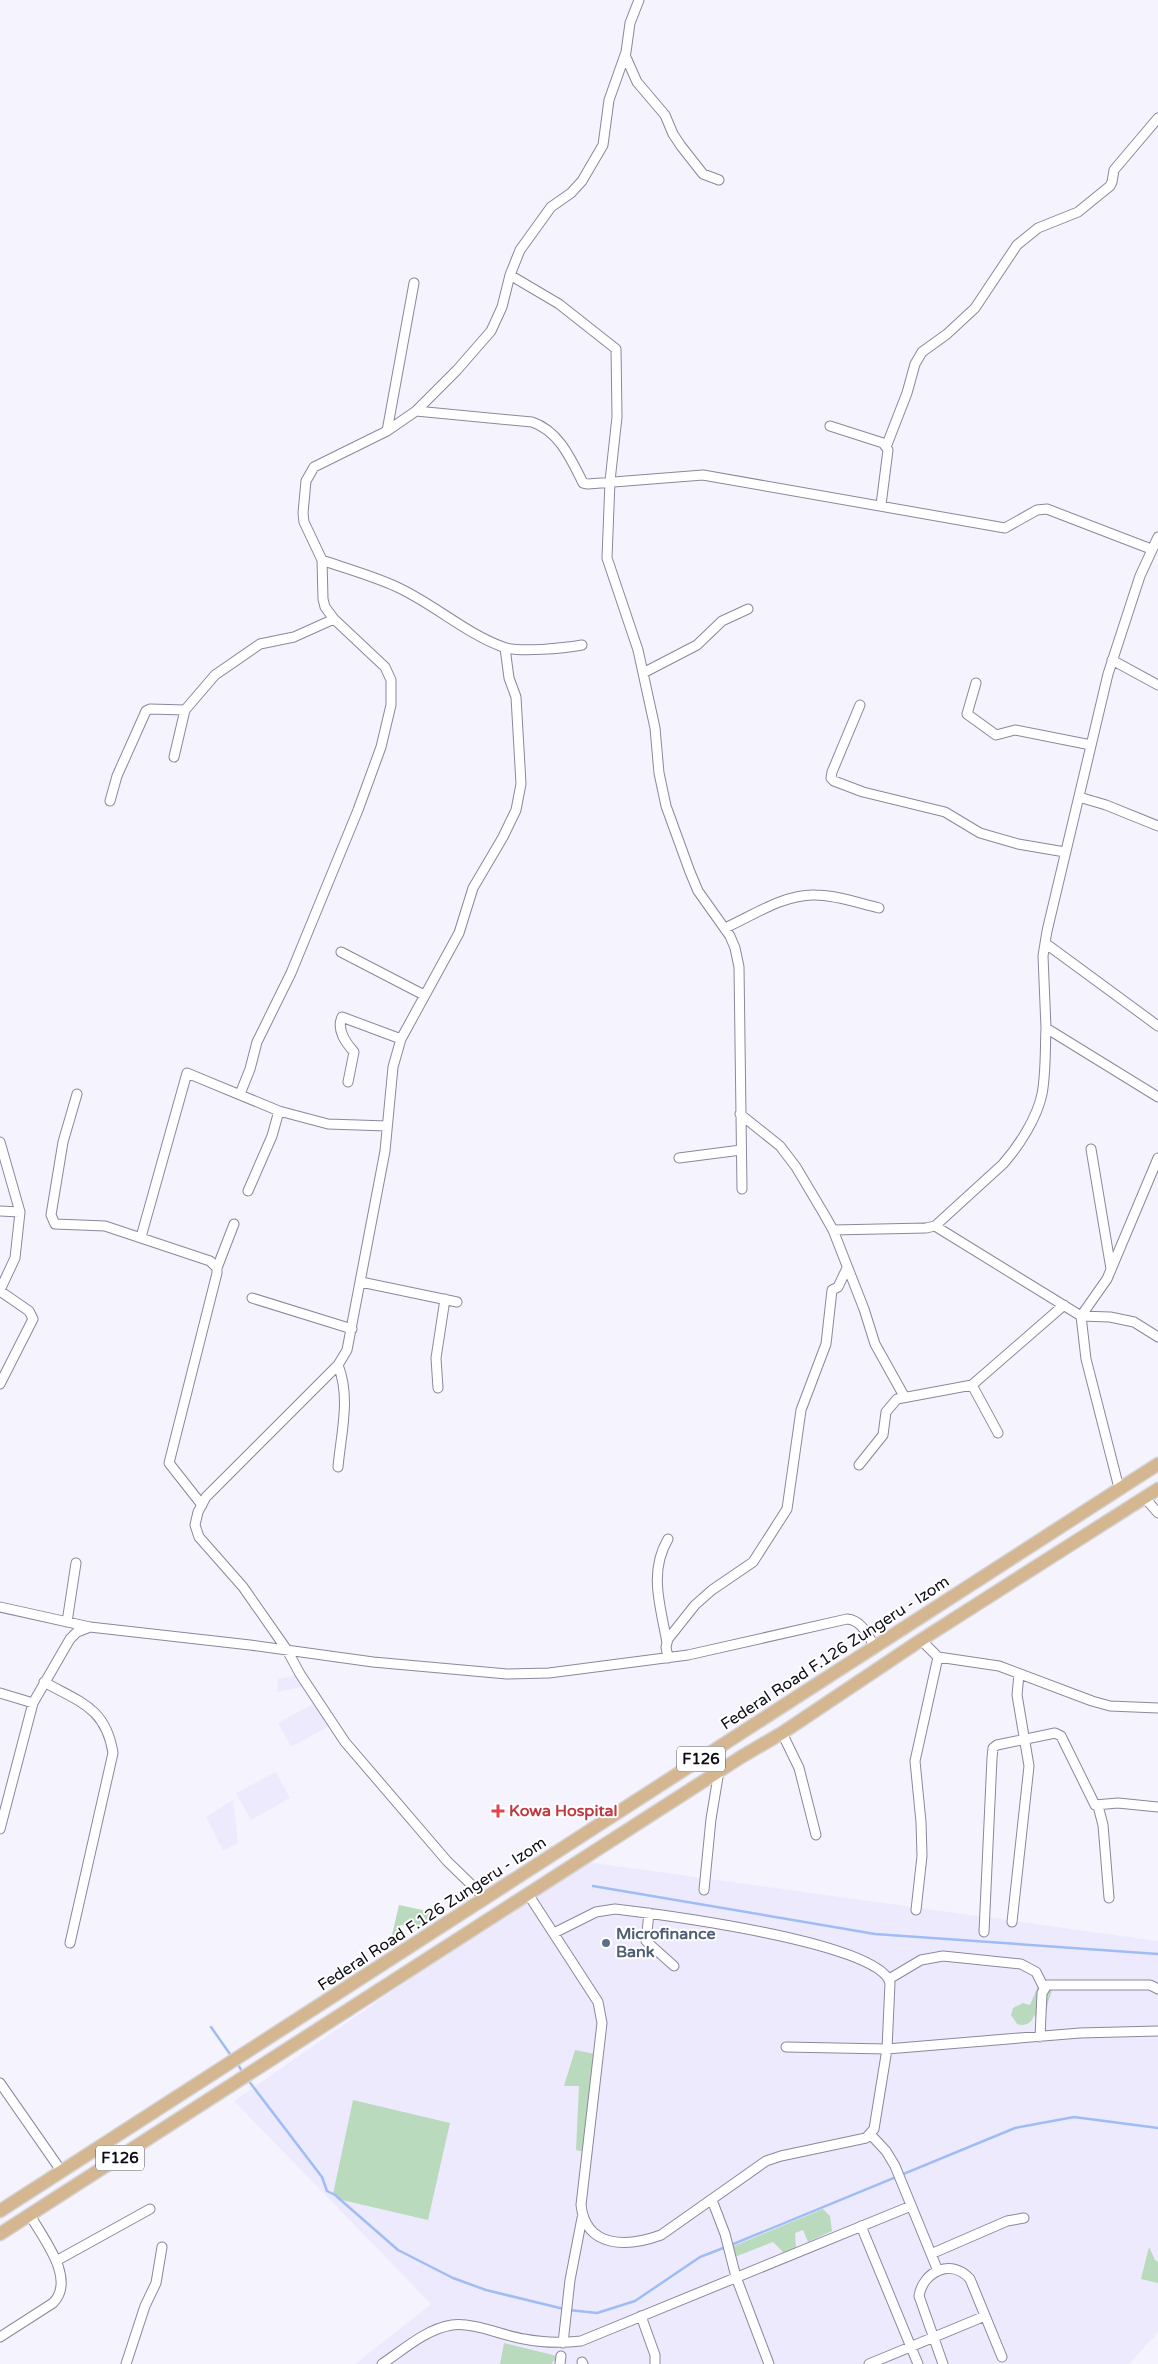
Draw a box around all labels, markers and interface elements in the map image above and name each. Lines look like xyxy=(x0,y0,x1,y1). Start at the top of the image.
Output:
street label: Federal Road F.126 Zungeru - Izom xyxy=(717,1571,953,1735)
road number: F126 xyxy=(677,1746,725,1772)
place label: Kowa Hospital xyxy=(509,1801,618,1821)
marker: Kowa Hospital xyxy=(491,1804,505,1818)
street label: Federal Road F.126 Zungeru - Izom xyxy=(314,1832,550,1996)
place label: Microfinance Bank xyxy=(616,1924,716,1962)
marker: Microfinance Bank xyxy=(600,1937,612,1949)
road number: F126 xyxy=(96,2146,144,2170)

